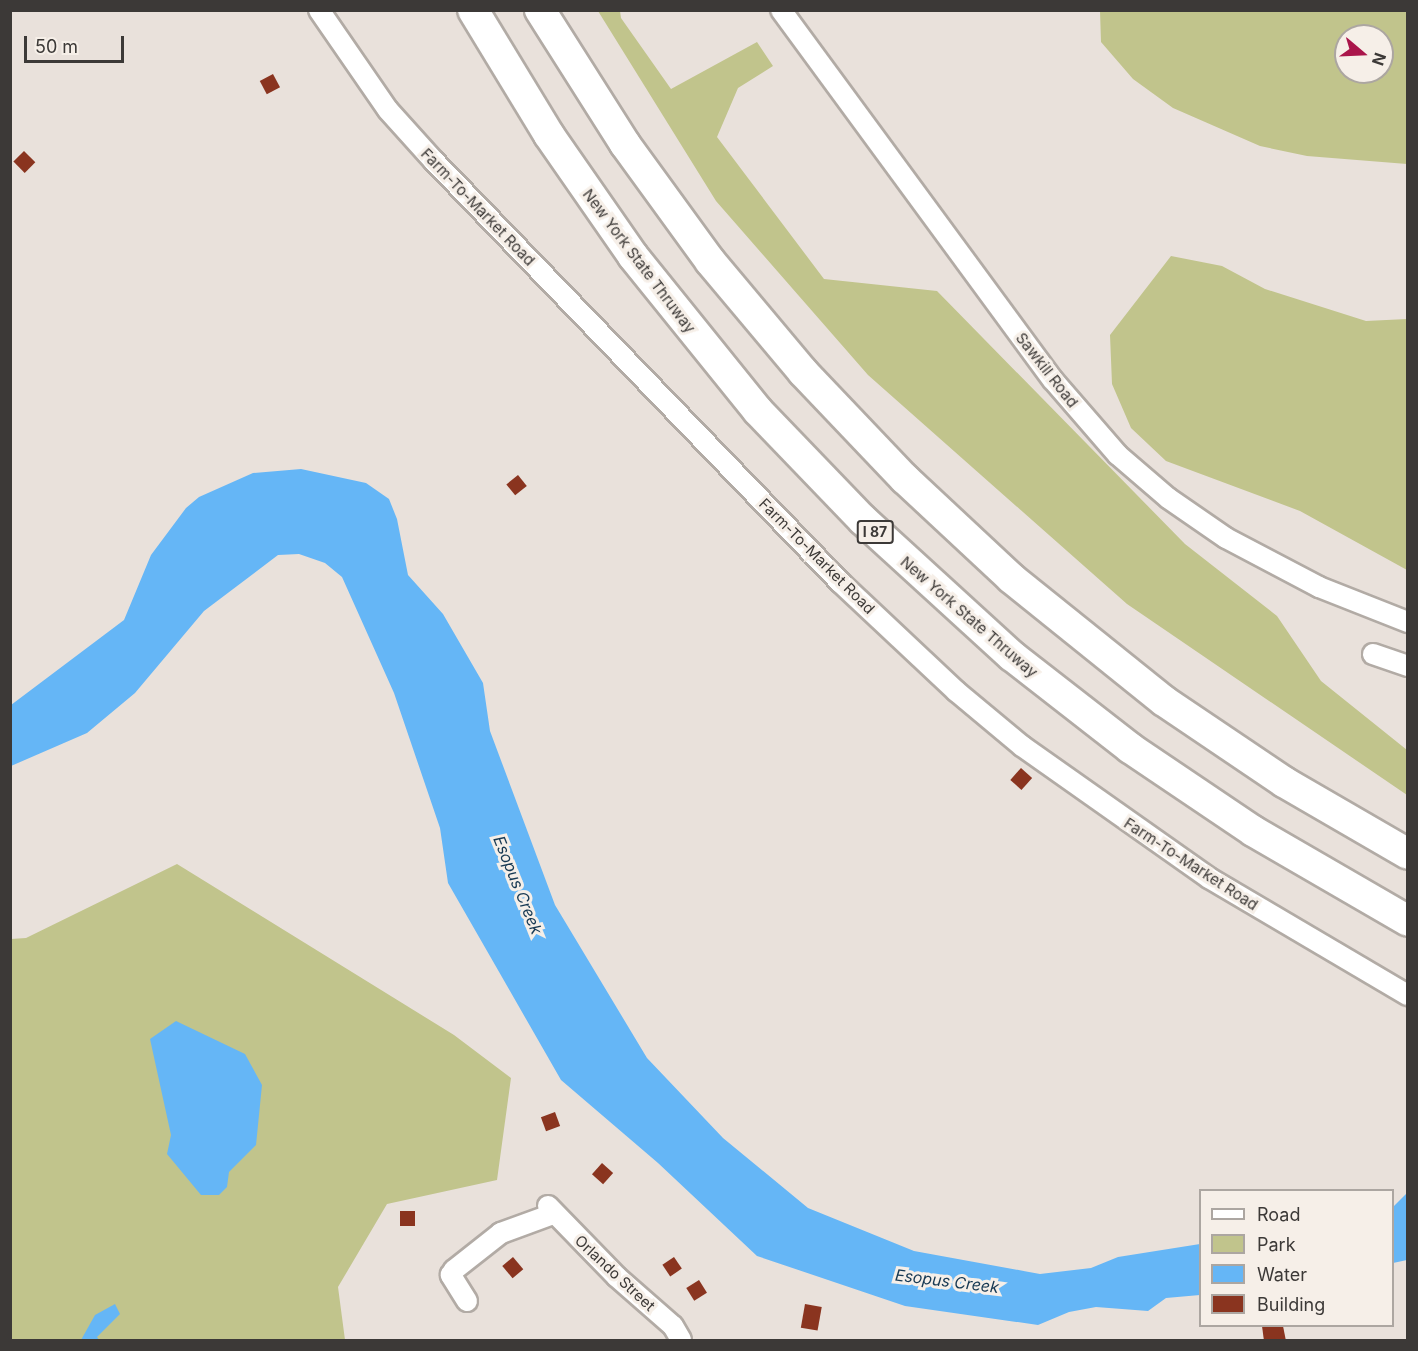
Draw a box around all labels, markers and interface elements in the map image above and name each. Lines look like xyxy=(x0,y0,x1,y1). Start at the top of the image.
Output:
scale bar xyxy=(27,24,128,62)
north arrow xyxy=(1334,24,1394,84)
text: 50 m xyxy=(35,36,78,57)
text: N xyxy=(1368,50,1391,68)
street label: Farm-To-Market Road xyxy=(417,145,539,269)
street label: New York State Thruway xyxy=(579,186,699,336)
street label: Sawkill Road xyxy=(1012,329,1082,411)
street label: Farm-To-Market Road xyxy=(756,495,878,617)
road number: I 87 xyxy=(856,521,894,543)
street label: New York State Thruway xyxy=(897,553,1041,681)
street label: Farm-To-Market Road xyxy=(1121,814,1261,914)
water label: Esopus Creek xyxy=(490,833,546,937)
legend xyxy=(1199,1189,1394,1327)
text: Road xyxy=(1257,1204,1300,1225)
street label: Orlando Street xyxy=(571,1231,659,1315)
text: Park xyxy=(1257,1234,1296,1255)
text: Water xyxy=(1257,1264,1307,1285)
water label: Esopus Creek xyxy=(894,1265,1000,1297)
text: Building xyxy=(1257,1294,1325,1315)

